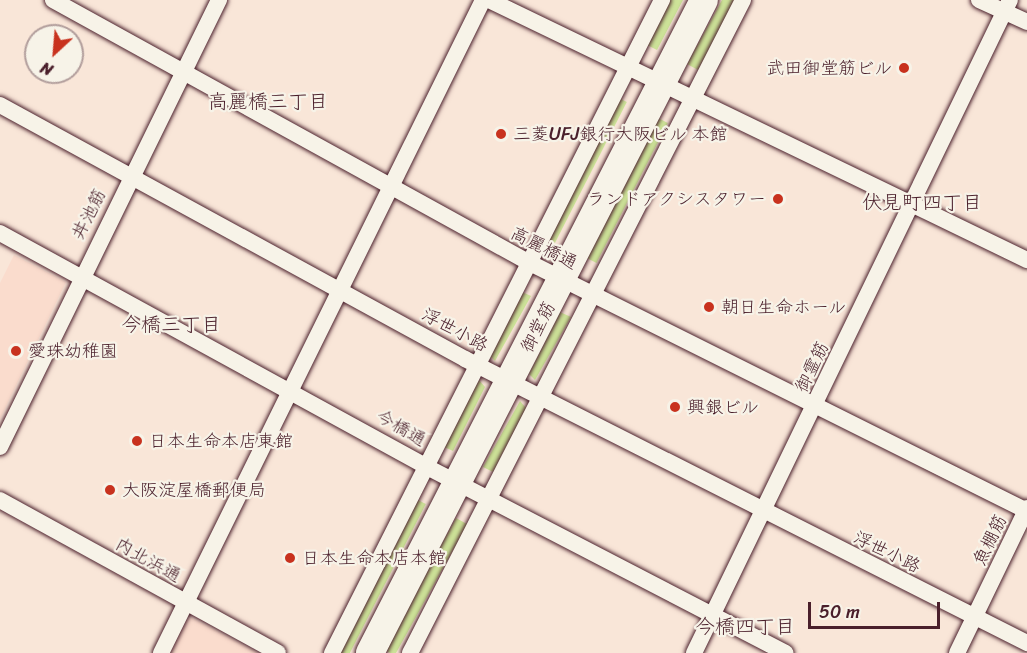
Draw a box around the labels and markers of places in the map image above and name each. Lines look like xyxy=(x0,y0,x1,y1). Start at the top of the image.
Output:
place label: 武田御堂筋ビル xyxy=(766,57,892,79)
marker: 武田御堂筋ビル xyxy=(897,61,911,75)
place label: 三菱UFJ銀行大阪ビル 本館 xyxy=(513,123,728,145)
marker: 三菱UFJ銀行大阪ビル 本館 xyxy=(494,127,508,141)
place label: ランドアクシスタワー xyxy=(586,188,766,210)
marker: ランドアクシスタワー xyxy=(771,192,785,206)
place label: 朝日生命ホール xyxy=(721,296,847,318)
marker: 朝日生命ホール xyxy=(702,300,716,314)
place label: 愛珠幼稚園 xyxy=(28,340,118,362)
marker: 愛珠幼稚園 xyxy=(9,344,23,358)
place label: 興銀ビル xyxy=(687,396,759,418)
marker: 興銀ビル xyxy=(668,400,682,414)
place label: 日本生命本店東館 xyxy=(149,430,293,452)
marker: 日本生命本店東館 xyxy=(130,434,144,448)
place label: 大阪淀屋橋郵便局 xyxy=(122,479,266,501)
marker: 大阪淀屋橋郵便局 xyxy=(103,483,117,497)
place label: 日本生命本店本館 xyxy=(302,547,446,569)
marker: 日本生命本店本館 xyxy=(283,551,297,565)

